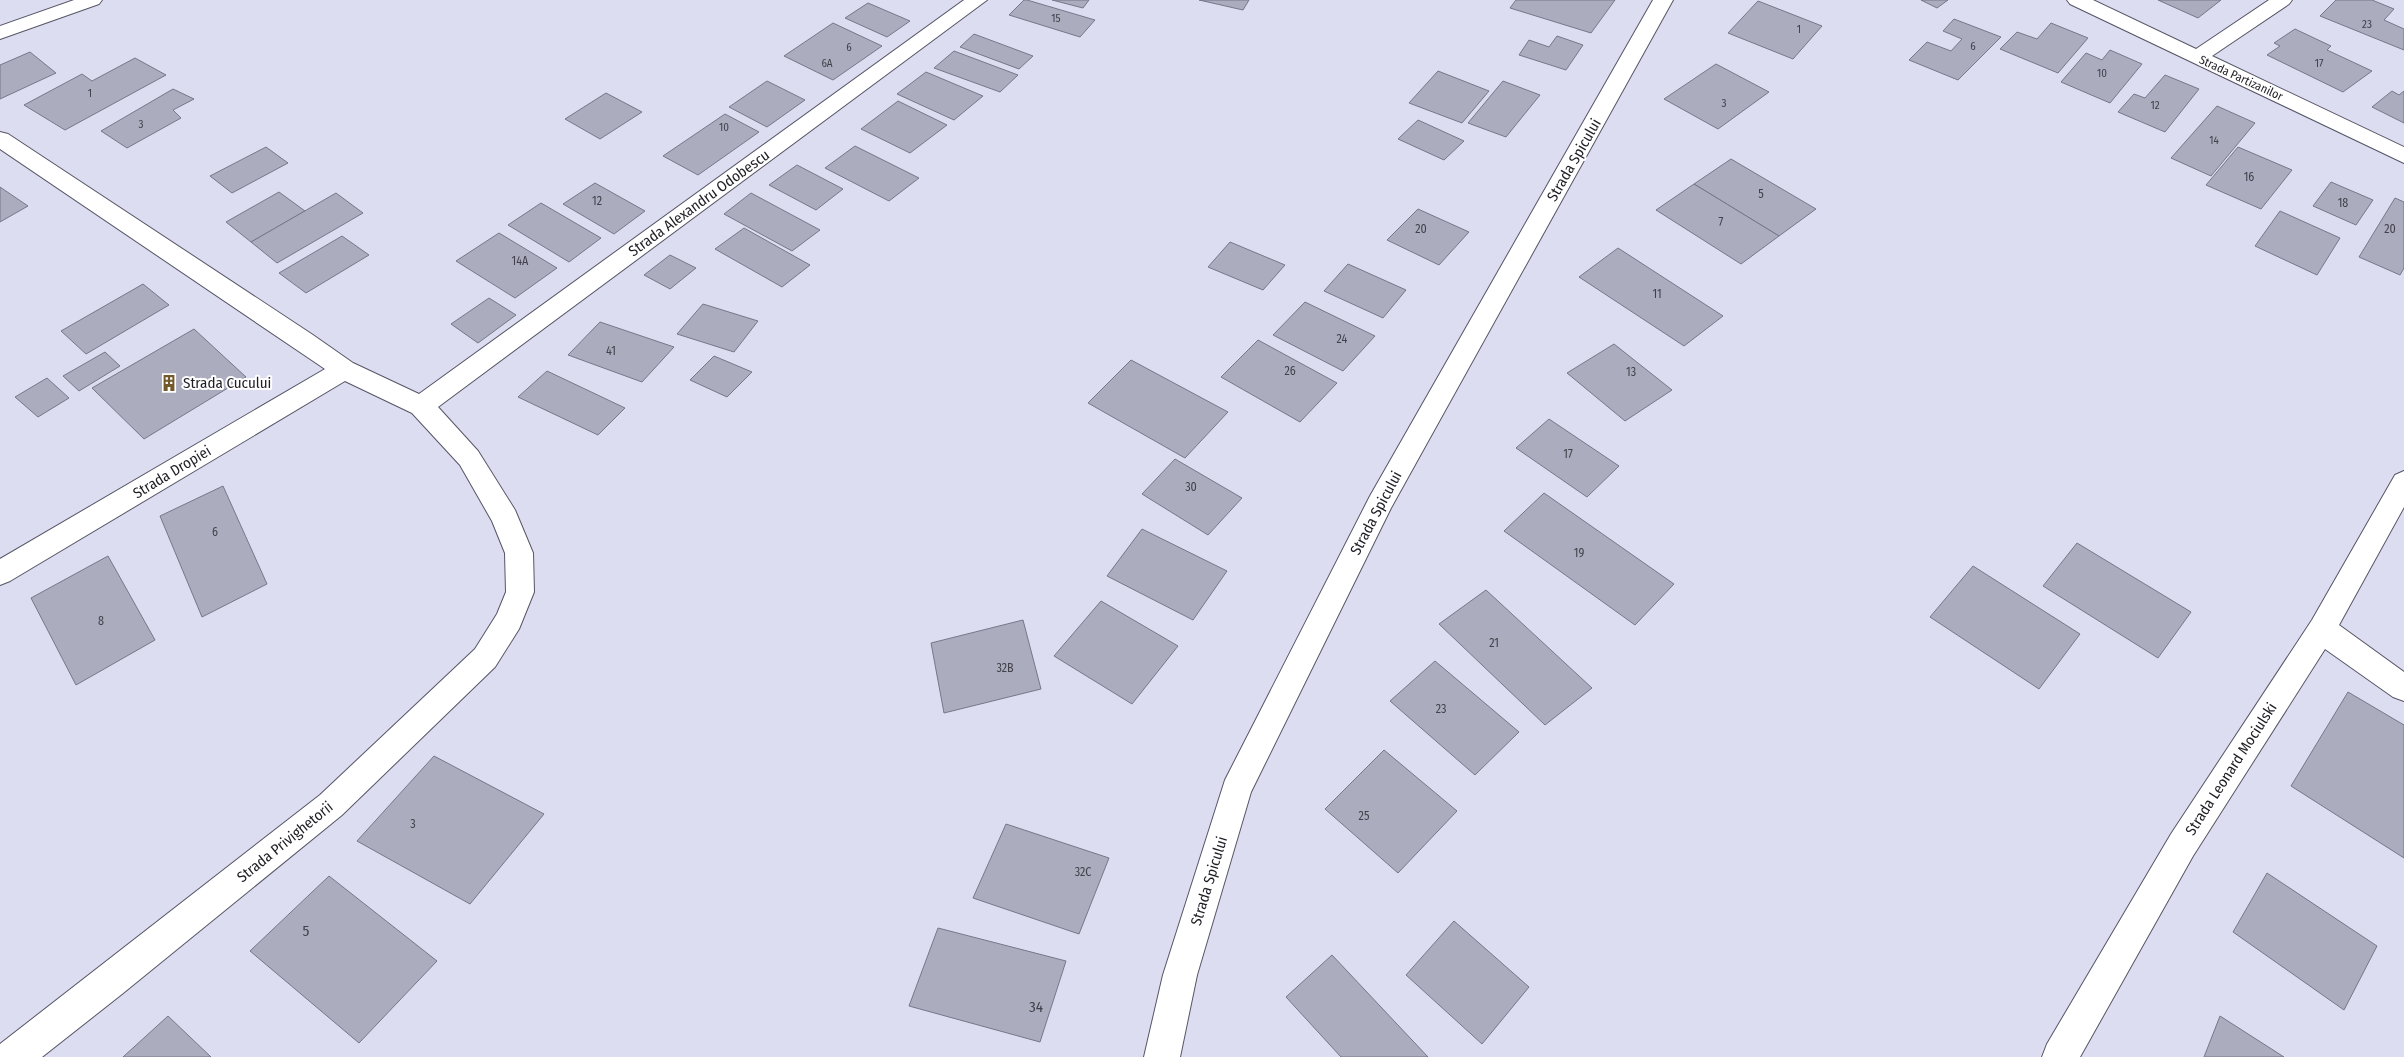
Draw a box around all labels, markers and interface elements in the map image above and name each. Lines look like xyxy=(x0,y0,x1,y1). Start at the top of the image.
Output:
house number: 15 xyxy=(1051,12,1061,25)
house number: 23 xyxy=(2362,18,2372,31)
house number: 1 xyxy=(1797,23,1801,36)
house number: 6 xyxy=(1970,40,1976,53)
house number: 6 xyxy=(846,41,852,54)
street label: Strada Partizanilor xyxy=(2197,52,2286,104)
house number: 6A xyxy=(821,57,833,70)
house number: 17 xyxy=(2315,57,2324,70)
house number: 10 xyxy=(2097,67,2107,80)
house number: 1 xyxy=(88,87,92,100)
house number: 3 xyxy=(1722,97,1727,110)
house number: 12 xyxy=(2150,99,2160,112)
street label: Strada Spicului xyxy=(1543,116,1605,204)
house number: 3 xyxy=(139,118,144,131)
house number: 10 xyxy=(719,121,729,134)
house number: 14 xyxy=(2209,134,2219,147)
street label: Strada Alexandru Odobescu xyxy=(625,146,773,260)
house number: 16 xyxy=(2244,170,2254,184)
house number: 5 xyxy=(1758,187,1764,201)
house number: 12 xyxy=(592,194,602,208)
house number: 18 xyxy=(2338,196,2348,210)
house number: 7 xyxy=(1719,215,1724,229)
house number: 20 xyxy=(1415,222,1427,236)
house number: 20 xyxy=(2384,222,2396,236)
house number: 14A xyxy=(512,254,529,268)
house number: 11 xyxy=(1652,287,1662,301)
house number: 24 xyxy=(1337,332,1348,346)
house number: 41 xyxy=(606,344,616,358)
house number: 26 xyxy=(1284,364,1296,378)
house number: 13 xyxy=(1626,365,1636,379)
building icon: Strada Cucului xyxy=(159,373,179,393)
place label: Strada Cucului xyxy=(183,374,271,392)
street label: Strada Dropiei xyxy=(130,442,214,502)
house number: 17 xyxy=(1563,447,1573,461)
street label: Strada Spicului xyxy=(1346,468,1406,558)
house number: 30 xyxy=(1185,480,1197,494)
house number: 6 xyxy=(212,525,218,539)
house number: 19 xyxy=(1574,546,1584,560)
house number: 8 xyxy=(98,614,104,628)
house number: 21 xyxy=(1489,636,1499,650)
house number: 32B xyxy=(996,661,1014,675)
street label: Strada Leonard Mociulski xyxy=(2181,699,2281,839)
house number: 23 xyxy=(1436,702,1446,716)
street label: Strada Privighetorii xyxy=(233,798,337,886)
house number: 25 xyxy=(1359,809,1370,823)
house number: 3 xyxy=(410,817,416,831)
street label: Strada Spicului xyxy=(1187,834,1231,928)
house number: 32C xyxy=(1075,865,1091,879)
house number: 5 xyxy=(303,922,310,940)
house number: 34 xyxy=(1029,998,1043,1016)

